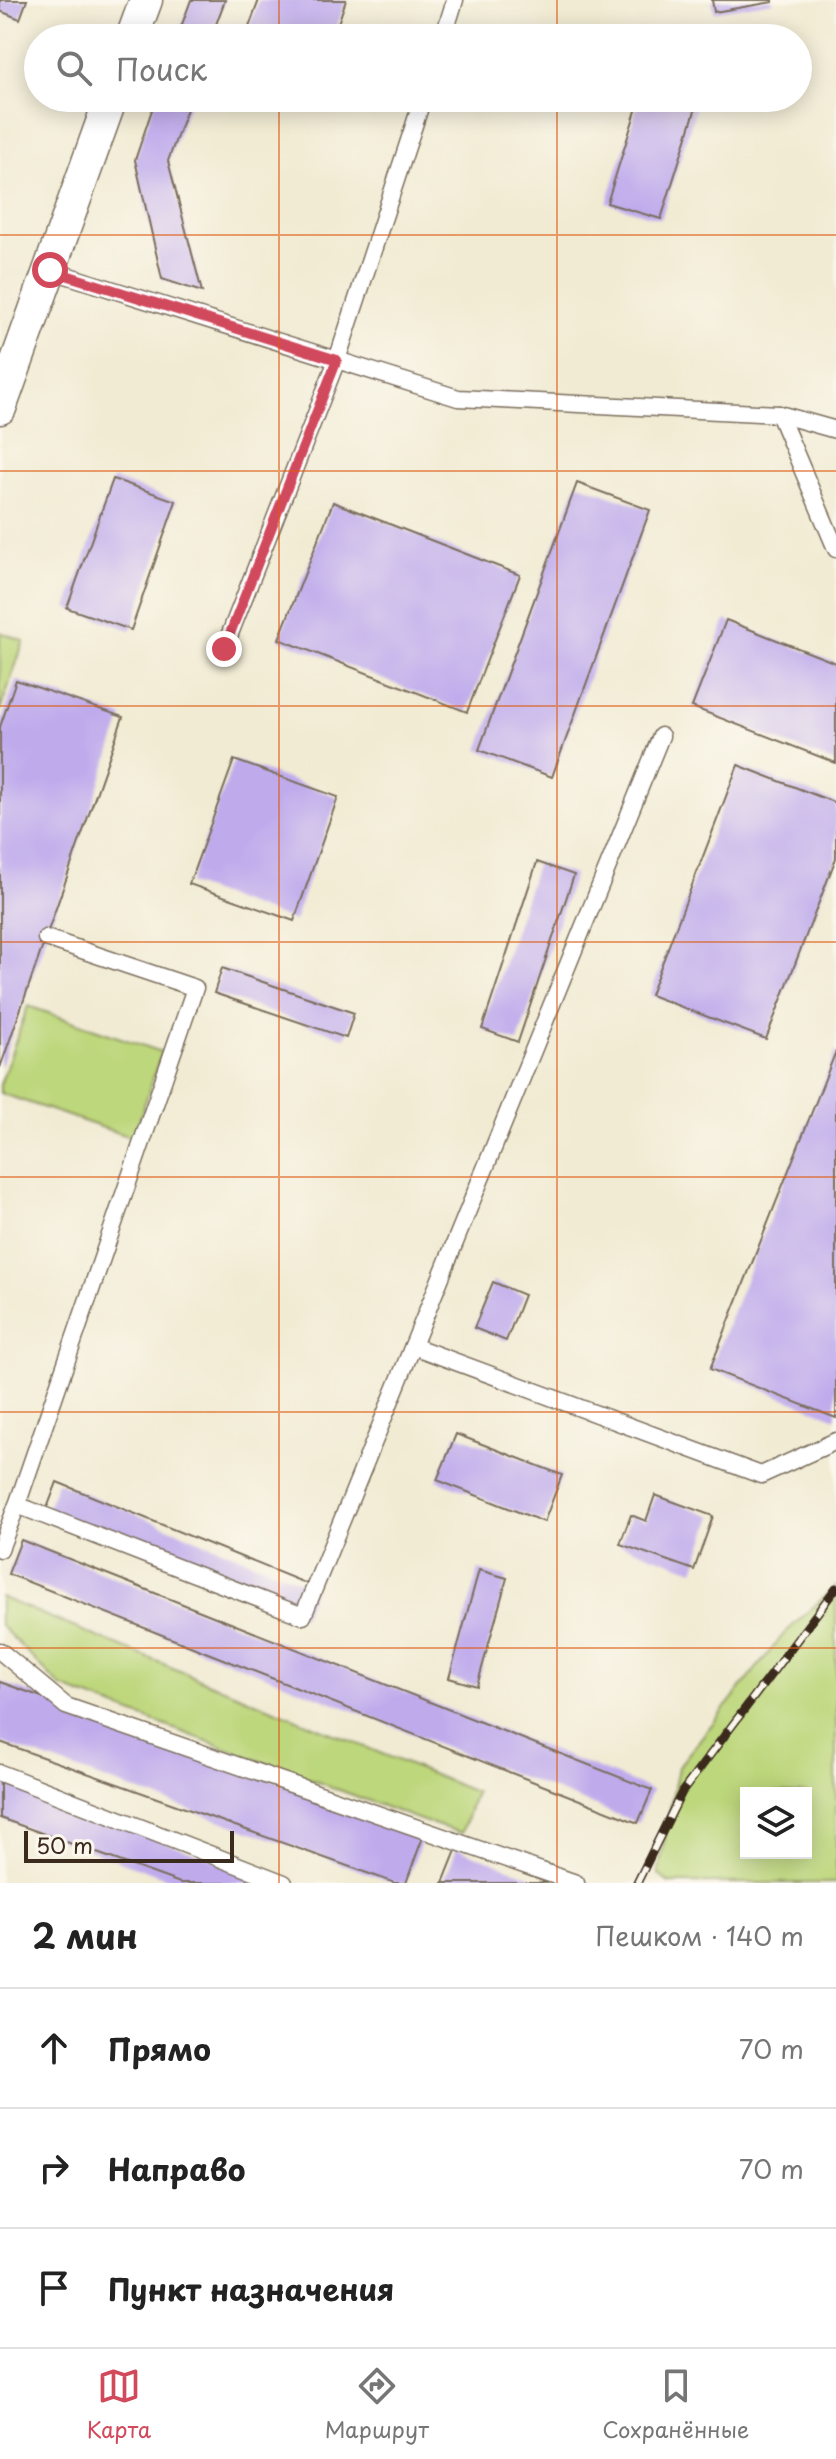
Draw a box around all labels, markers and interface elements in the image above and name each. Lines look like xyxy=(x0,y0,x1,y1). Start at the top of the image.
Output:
search box xyxy=(24,24,812,112)
icon: search xyxy=(52,46,96,90)
text: Поиск xyxy=(116,46,207,91)
route start xyxy=(32,252,68,288)
route end xyxy=(206,631,242,667)
map controls xyxy=(740,1787,812,1859)
button: layers xyxy=(740,1787,812,1859)
scale bar xyxy=(24,1827,234,1863)
text: 50 m xyxy=(36,1828,93,1861)
text: 2 мин xyxy=(32,1909,138,1961)
text: Пешком · 140 m xyxy=(595,1916,804,1955)
icon: ahead xyxy=(32,2026,76,2070)
text: Прямо xyxy=(108,2026,211,2071)
text: 70 m xyxy=(739,2029,804,2068)
icon: right xyxy=(32,2146,76,2190)
text: Направо xyxy=(108,2146,246,2191)
text: 70 m xyxy=(739,2149,804,2188)
icon: arrive xyxy=(32,2266,76,2310)
text: Пункт назначения xyxy=(108,2266,394,2311)
tab: Карта xyxy=(87,2364,151,2445)
tab: Маршрут xyxy=(325,2364,429,2445)
tab: Сохранённые xyxy=(602,2364,749,2445)

